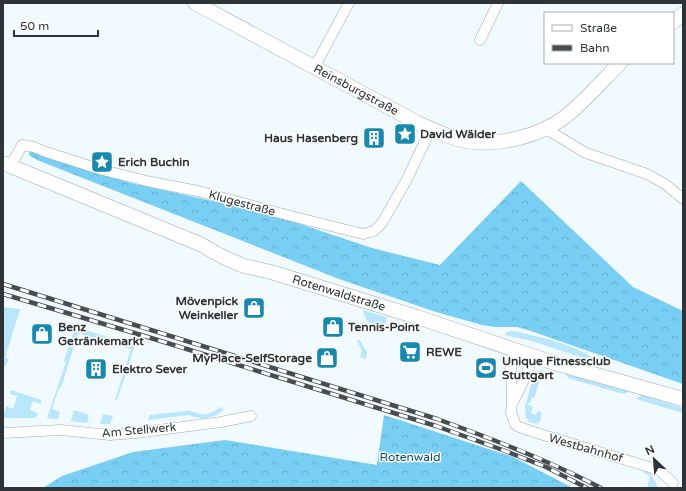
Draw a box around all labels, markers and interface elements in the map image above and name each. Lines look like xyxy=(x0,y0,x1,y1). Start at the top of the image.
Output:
scale bar xyxy=(14,12,98,38)
legend xyxy=(544,12,674,64)
text: 50 m xyxy=(20,19,49,33)
text: Straße xyxy=(580,21,617,35)
text: Bahn xyxy=(580,41,610,55)
street label: Reinsburgstraße xyxy=(311,61,401,118)
place icon: David Wälder xyxy=(392,121,418,147)
building icon: Haus Hasenberg xyxy=(361,125,387,151)
place label: David Wälder xyxy=(420,127,496,141)
place label: Haus Hasenberg xyxy=(264,131,358,146)
place icon: Erich Buchin xyxy=(89,149,115,175)
place label: Erich Buchin xyxy=(118,155,190,169)
street label: Klugestraße xyxy=(207,187,277,219)
street label: Rotenwaldstraße xyxy=(291,272,387,314)
place label: Mövenpick Weinkeller xyxy=(175,294,238,322)
shop icon: Mövenpick Weinkeller xyxy=(241,295,267,321)
shop icon: Tennis-Point xyxy=(320,314,346,340)
place label: Benz Getränkemarkt xyxy=(58,320,144,348)
place label: Tennis-Point xyxy=(347,320,420,334)
shop icon: Benz Getränkemarkt xyxy=(29,321,55,347)
supermarket icon: REWE xyxy=(397,339,423,365)
shop icon: MyPlace-SelfStorage xyxy=(314,345,340,371)
place label: REWE xyxy=(426,345,462,359)
place label: MyPlace-SelfStorage xyxy=(192,351,312,366)
place label: Unique Fitnessclub Stuttgart xyxy=(502,354,611,383)
sports icon: Unique Fitnessclub Stuttgart xyxy=(473,355,499,381)
building icon: Elektro Sever xyxy=(83,356,109,382)
place label: Elektro Sever xyxy=(112,362,188,376)
street label: Am Stellwerk xyxy=(101,420,177,440)
street label: Westbahnhof xyxy=(547,431,625,465)
north arrow xyxy=(634,439,674,479)
text: N xyxy=(643,443,657,458)
park label: Rotenwald xyxy=(379,450,441,464)

